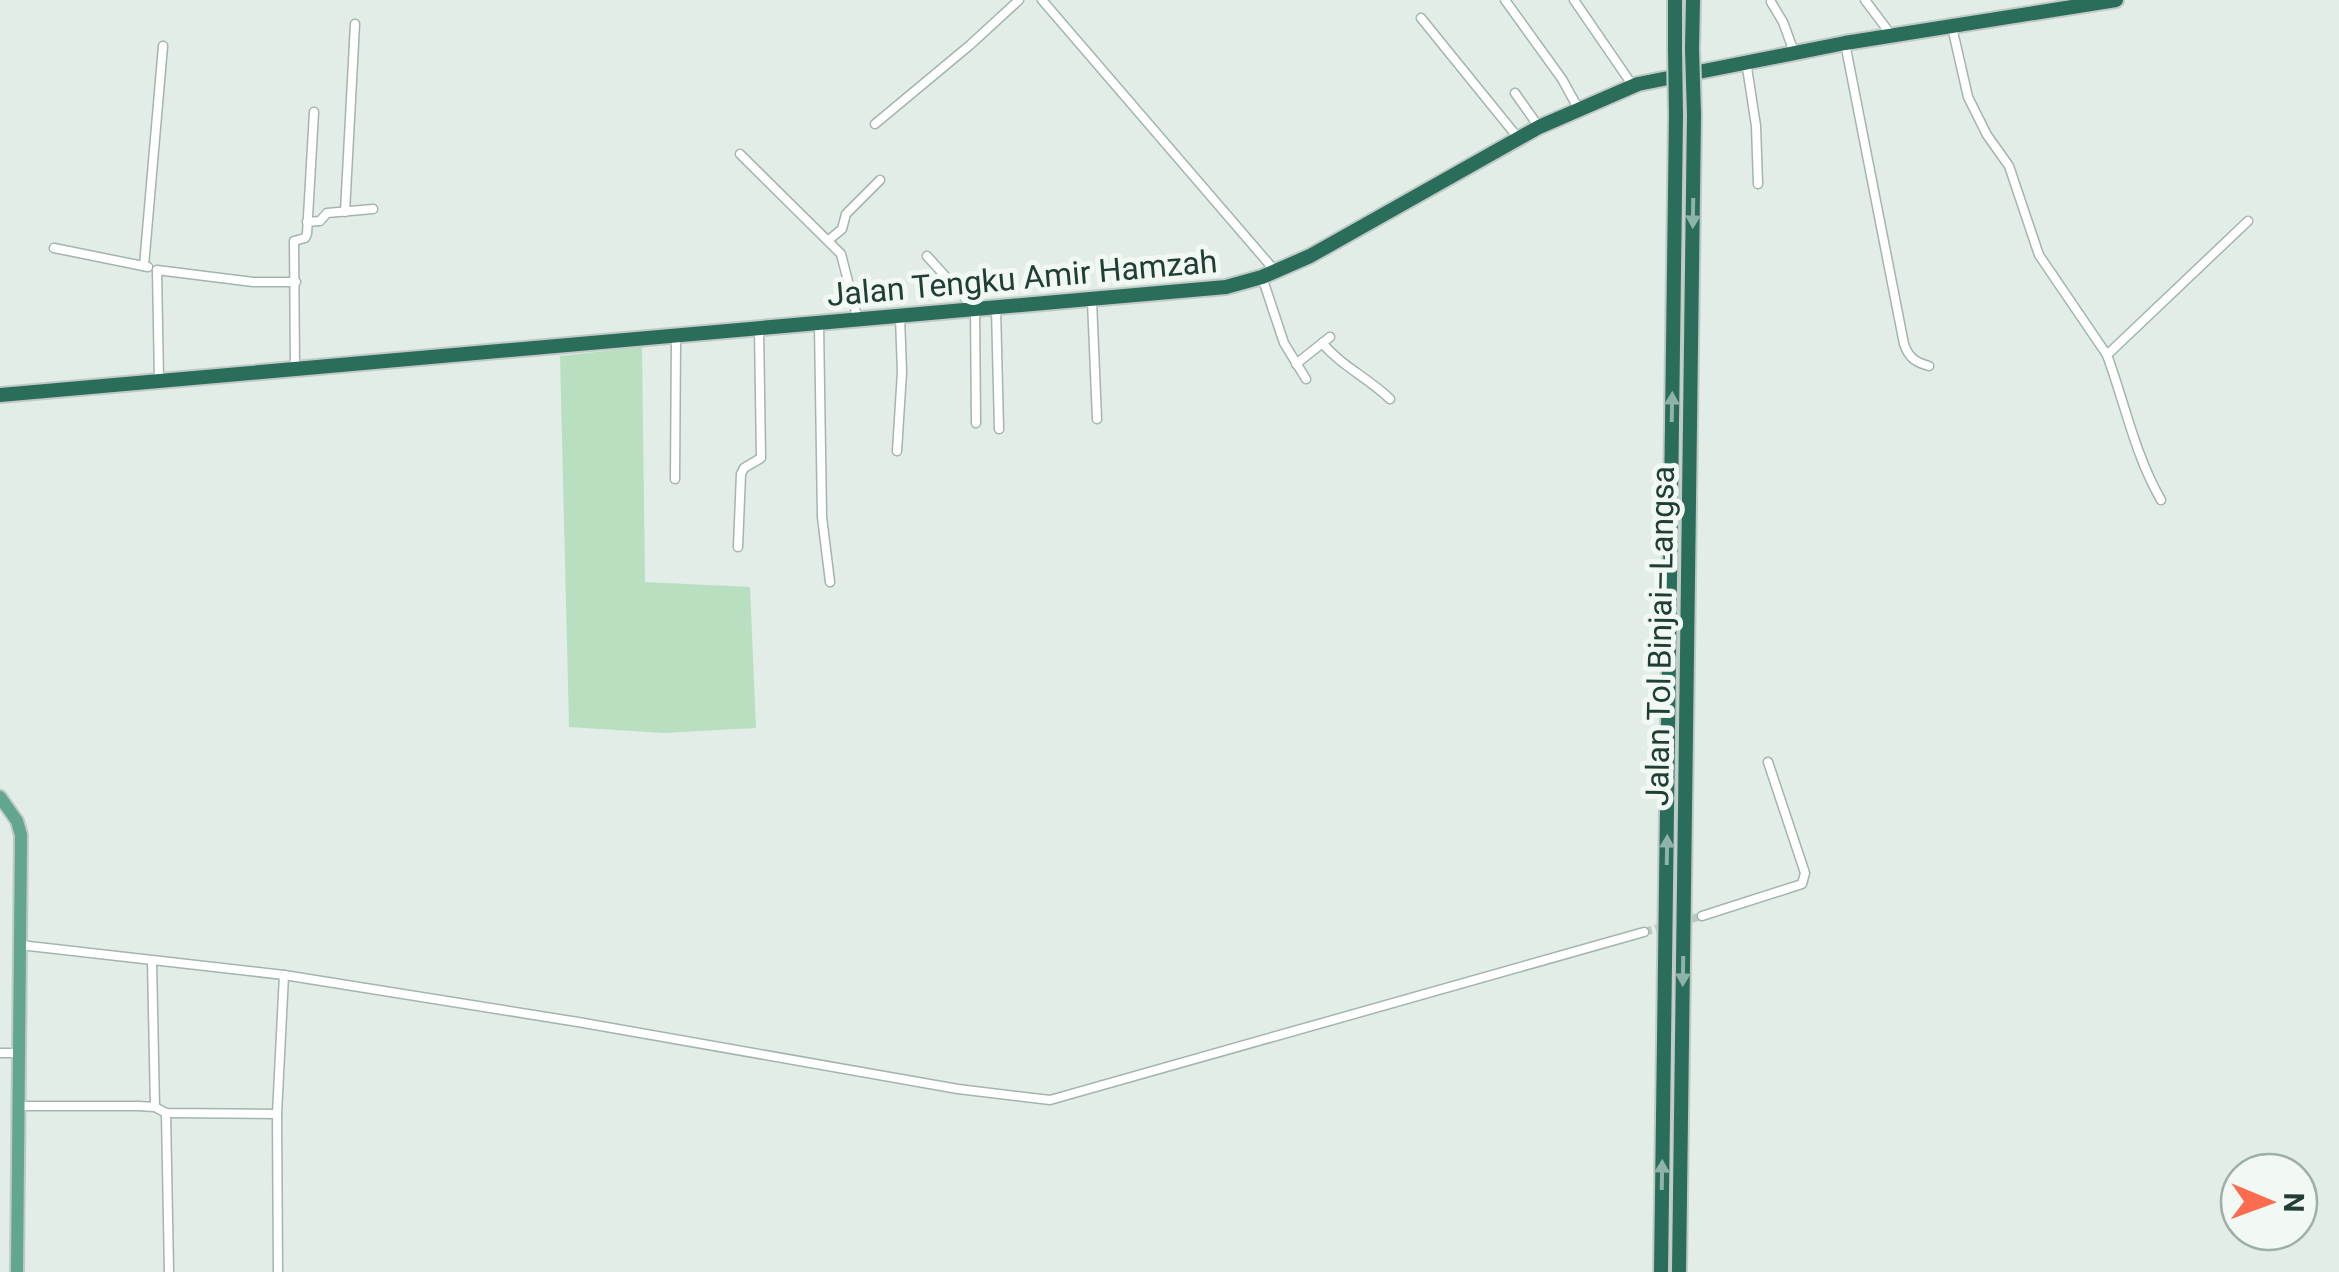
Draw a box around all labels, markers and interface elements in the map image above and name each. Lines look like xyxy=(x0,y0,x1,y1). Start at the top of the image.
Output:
one-way arrow xyxy=(1684,197,1700,229)
street label: Jalan Tengku Amir Hamzah xyxy=(825,242,1219,314)
one-way arrow xyxy=(1664,390,1680,422)
street label: Jalan Tol Binjai–Langsa xyxy=(1638,466,1682,806)
one-way arrow xyxy=(1659,833,1675,865)
one-way arrow xyxy=(1675,955,1691,987)
north arrow xyxy=(2219,1152,2319,1252)
one-way arrow xyxy=(1655,1158,1671,1190)
text: N xyxy=(2277,1192,2310,1213)

